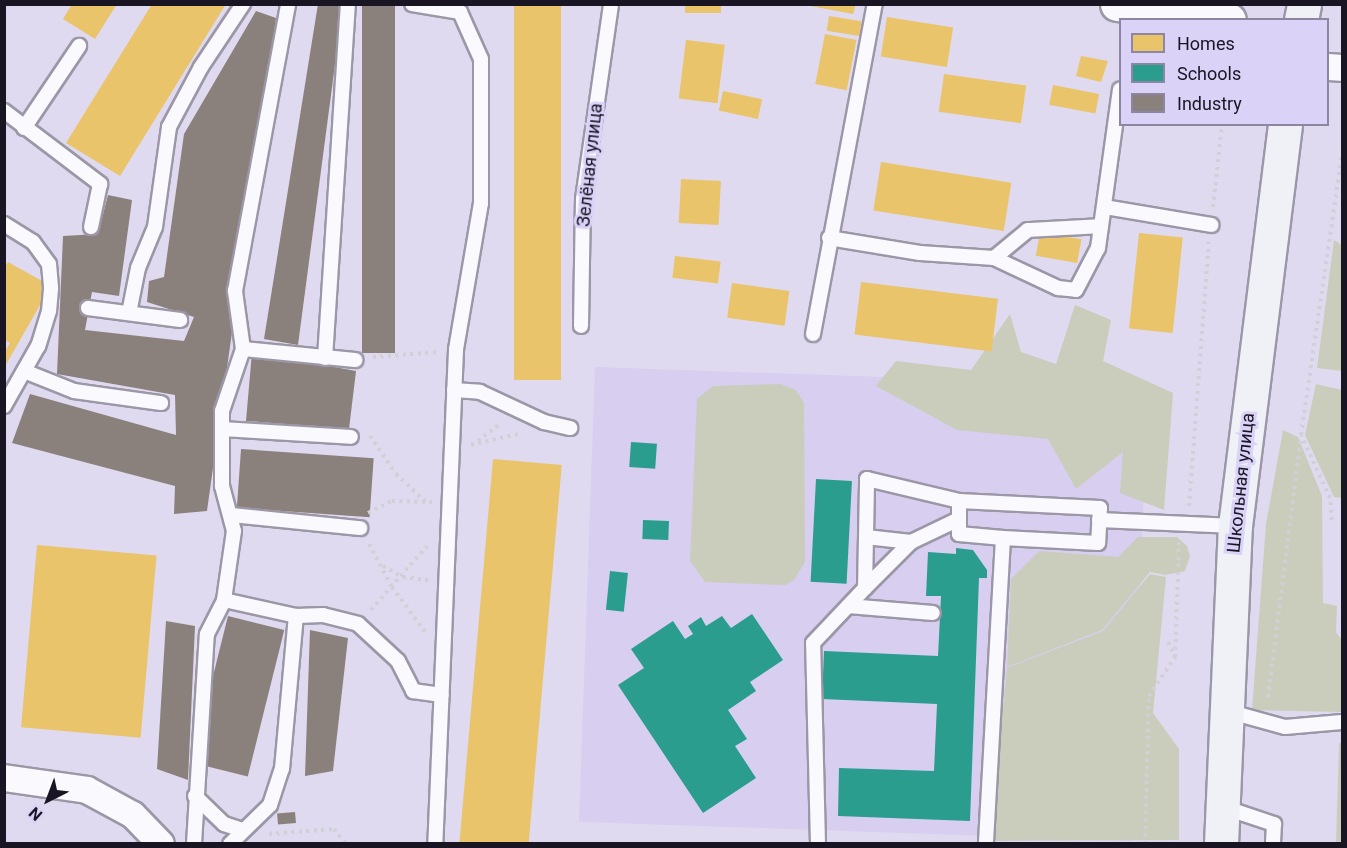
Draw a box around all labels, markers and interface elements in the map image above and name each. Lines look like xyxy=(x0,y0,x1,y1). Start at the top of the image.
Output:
legend xyxy=(1119,18,1329,126)
text: Homes xyxy=(1177,33,1235,54)
text: Schools xyxy=(1177,63,1241,84)
text: Industry xyxy=(1177,93,1242,114)
street label: Зелёная улица xyxy=(573,102,607,228)
street label: Школьная улица xyxy=(1223,412,1259,554)
north arrow xyxy=(18,770,78,830)
text: N xyxy=(25,803,46,825)

